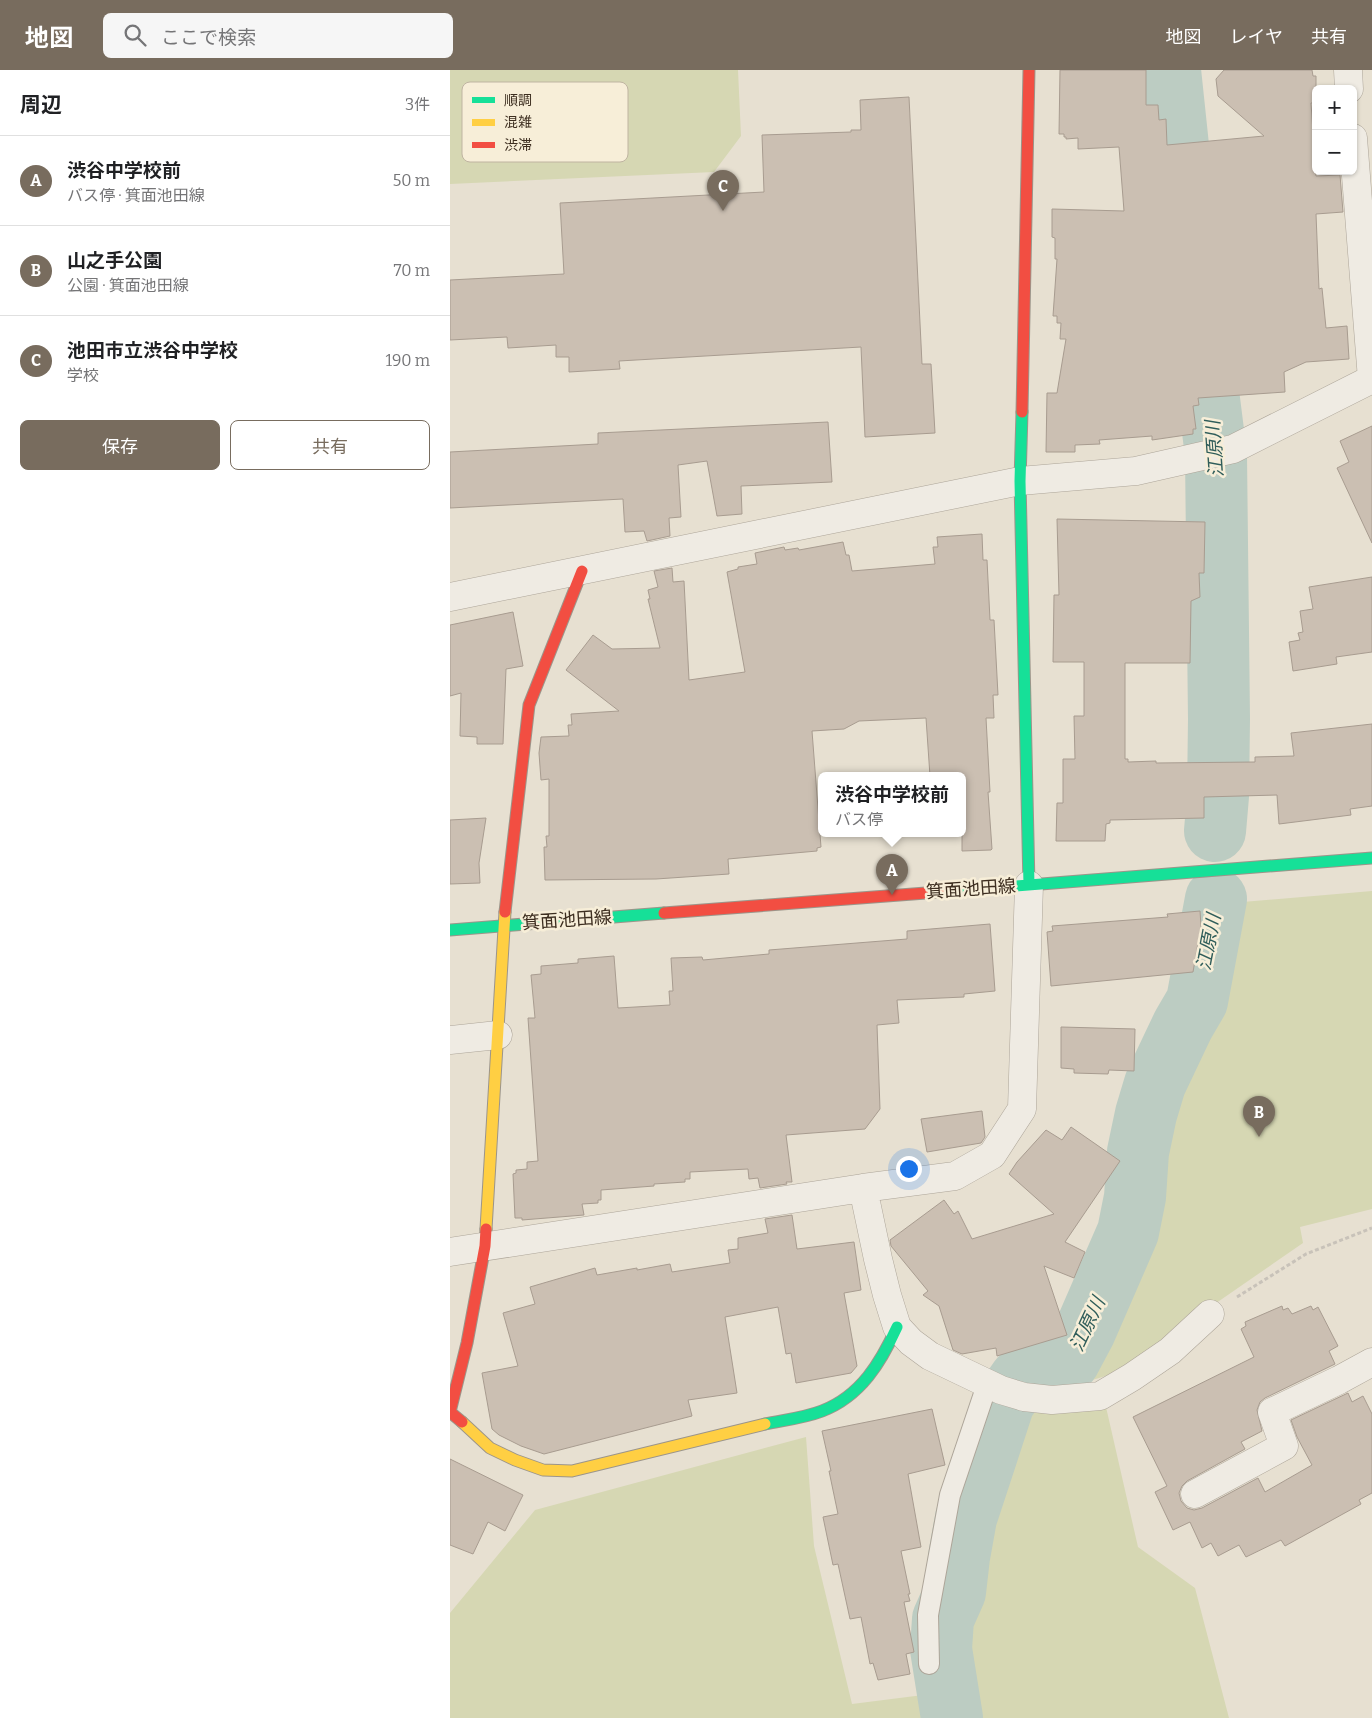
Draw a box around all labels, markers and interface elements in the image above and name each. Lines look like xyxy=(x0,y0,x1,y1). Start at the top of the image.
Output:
search box xyxy=(103,13,453,58)
icon: search xyxy=(121,21,149,49)
text: 地図 xyxy=(25,24,73,52)
text: ここで検索 xyxy=(161,26,256,49)
text: 地図 xyxy=(1166,26,1202,48)
text: レイヤ xyxy=(1230,26,1283,48)
text: 共有 xyxy=(1311,26,1347,48)
legend xyxy=(462,82,628,162)
map controls xyxy=(1312,85,1357,175)
button: + xyxy=(1312,85,1357,130)
text: 周辺 xyxy=(20,92,62,118)
text: 順調 xyxy=(504,92,532,109)
text: 3件 xyxy=(405,95,430,114)
text: 混雑 xyxy=(504,114,532,131)
button: − xyxy=(1312,130,1357,175)
text: 渋滞 xyxy=(504,137,532,154)
text: 渋谷中学校前 xyxy=(67,159,181,182)
pin: C xyxy=(707,170,739,211)
text: A xyxy=(30,171,42,190)
text: 50 m xyxy=(393,171,430,190)
text: バス停 · 箕面池田線 xyxy=(67,186,205,205)
text: 山之手公園 xyxy=(67,249,162,272)
text: B xyxy=(31,261,41,280)
text: 70 m xyxy=(394,261,430,280)
text: 公園 · 箕面池田線 xyxy=(67,276,189,295)
text: 池田市立渋谷中学校 xyxy=(67,339,238,362)
text: C xyxy=(31,351,41,370)
text: 190 m xyxy=(385,351,430,370)
text: 学校 xyxy=(67,366,99,385)
water label: 江原川 xyxy=(1201,418,1228,478)
button: 保存 xyxy=(20,420,220,470)
button: 共有 xyxy=(230,420,430,470)
popup xyxy=(818,772,966,837)
text: 渋谷中学校前 xyxy=(835,783,949,806)
text: バス停 xyxy=(835,810,883,829)
pin: A xyxy=(876,854,908,895)
street label: 箕面池田線 xyxy=(925,875,1017,903)
street label: 箕面池田線 xyxy=(521,906,613,934)
water label: 江原川 xyxy=(1192,910,1226,972)
pin: B xyxy=(1243,1096,1275,1137)
your location xyxy=(896,1156,922,1182)
water label: 江原川 xyxy=(1065,1292,1111,1355)

